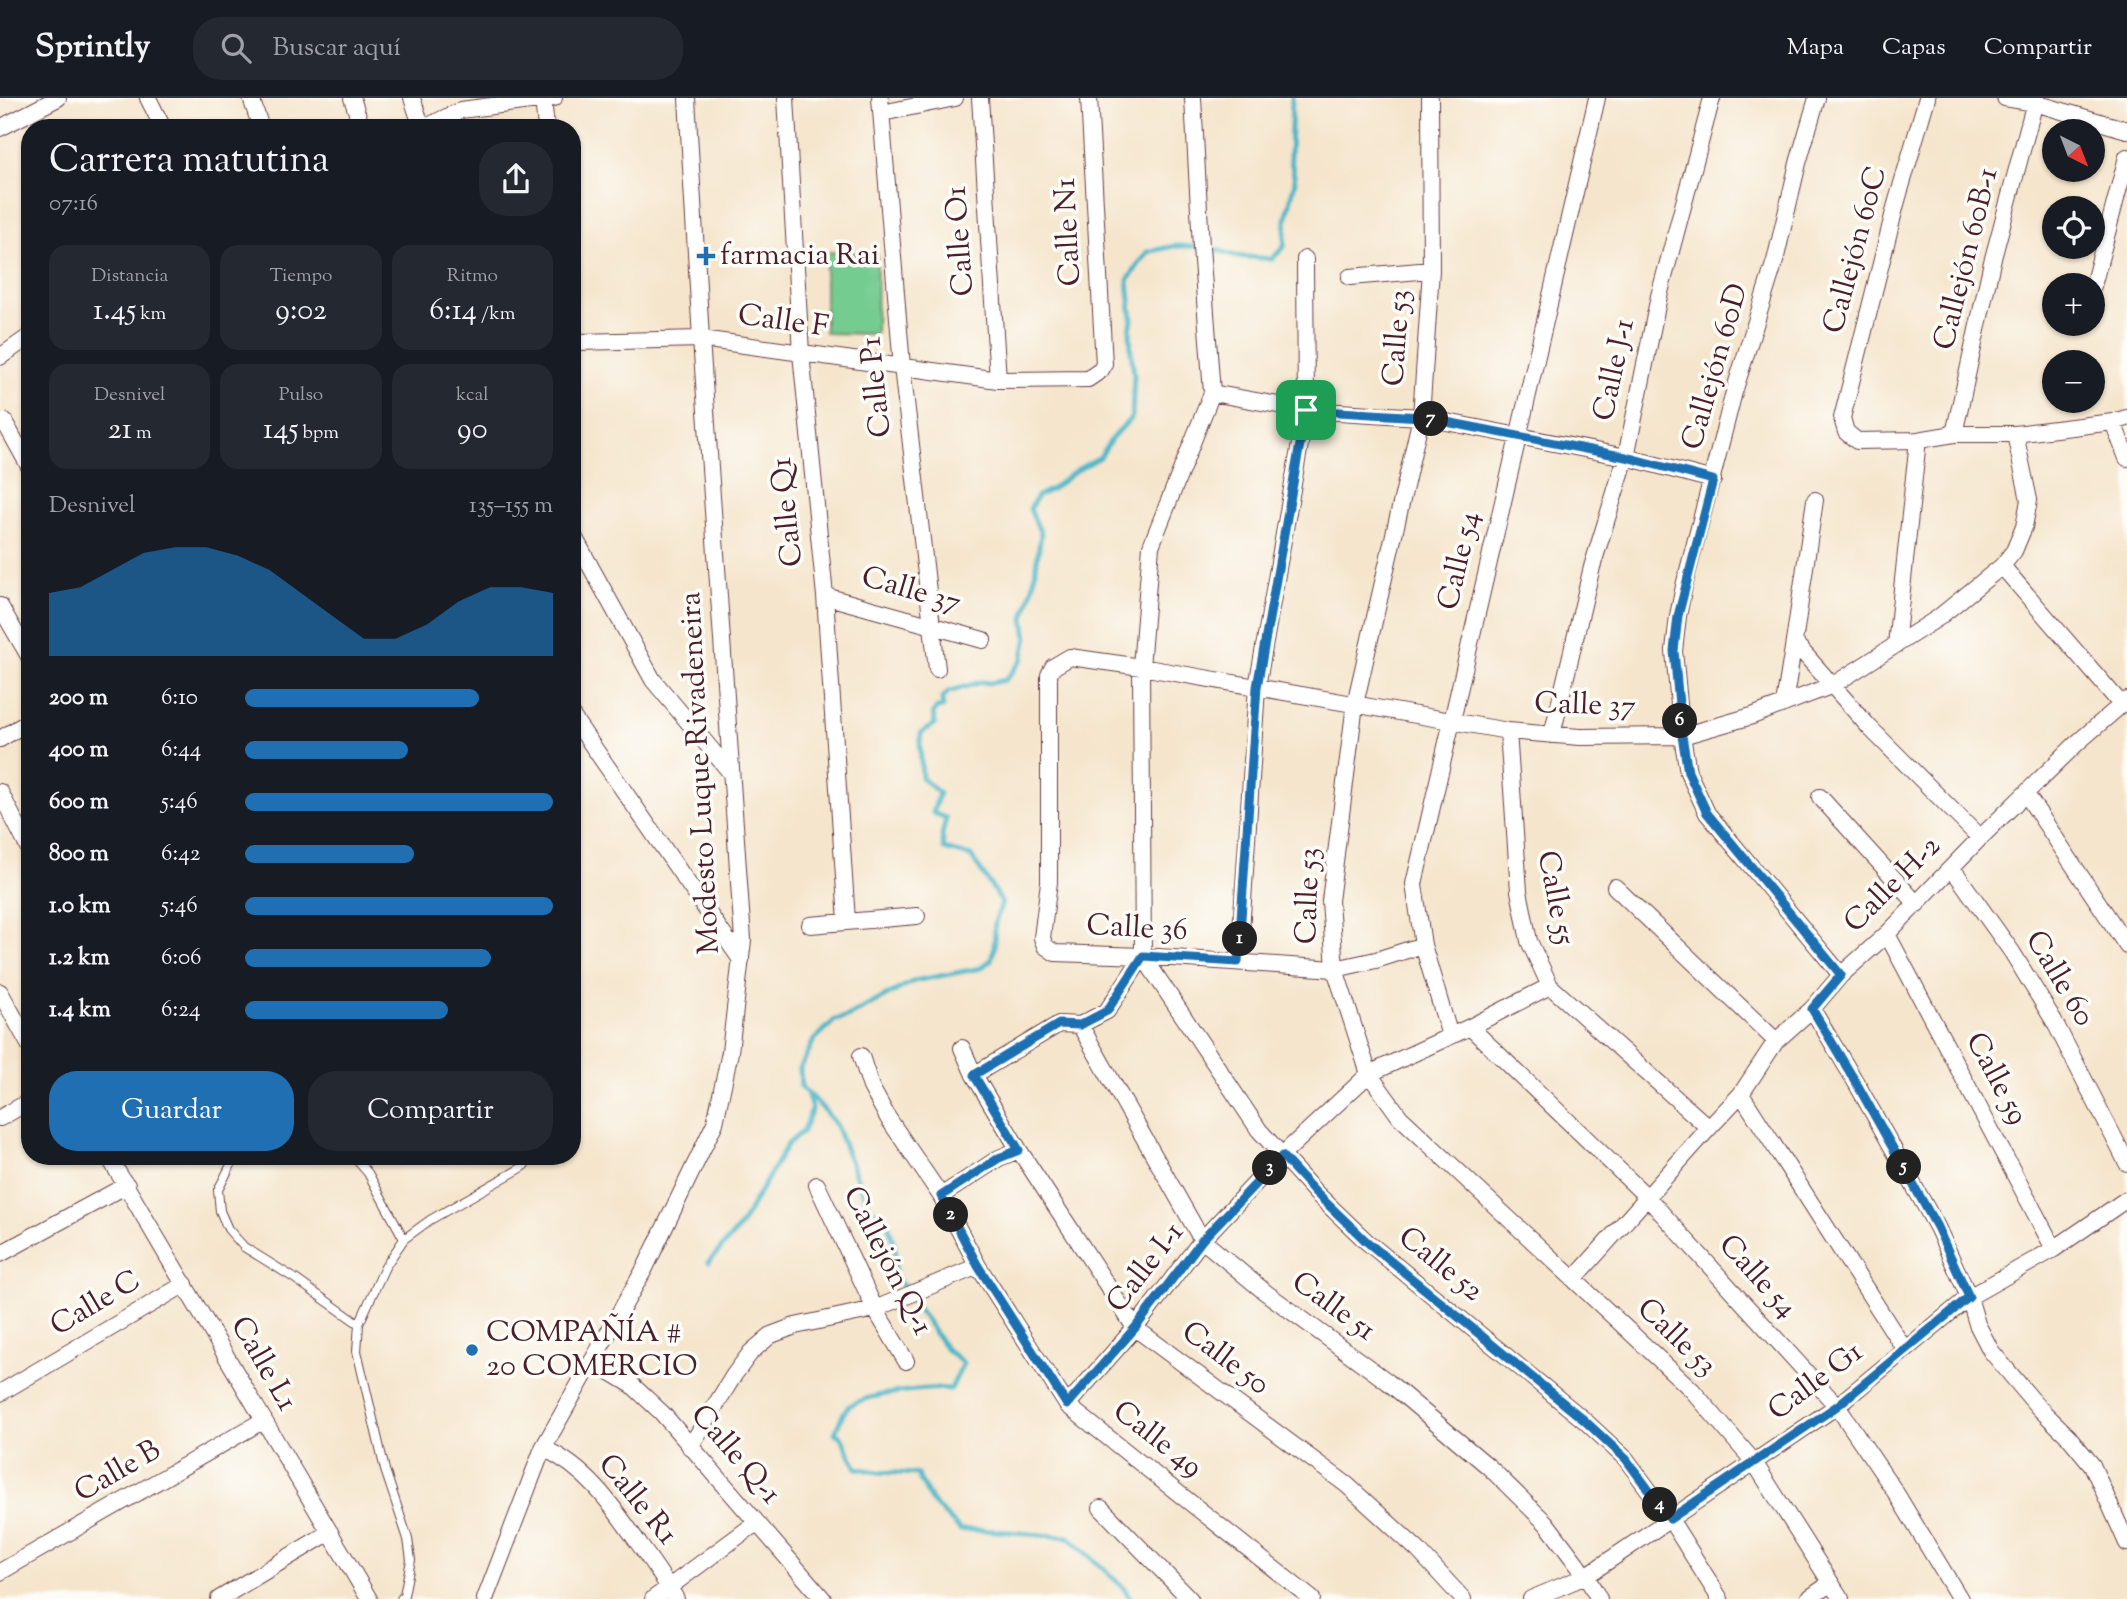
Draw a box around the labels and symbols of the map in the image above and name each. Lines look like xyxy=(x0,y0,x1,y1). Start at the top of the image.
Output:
north arrow xyxy=(2042,119,2105,182)
street label: Callejón 60C xyxy=(1813,162,1899,338)
street label: Callejón 60B-1 xyxy=(1924,163,2010,355)
street label: Calle N1 xyxy=(1045,177,1093,287)
street label: Calle O1 xyxy=(936,185,986,297)
place label: farmacia Rai xyxy=(720,235,879,278)
marker: farmacia Rai xyxy=(698,248,714,264)
street label: Callejón 60D xyxy=(1672,279,1760,455)
street label: Calle 53 xyxy=(1373,288,1423,388)
street label: Calle F xyxy=(735,294,831,350)
street label: Calle J-1 xyxy=(1583,315,1647,425)
street label: Calle P1 xyxy=(850,334,904,440)
pin xyxy=(1276,380,1336,440)
pin: 7 xyxy=(1414,402,1448,436)
street label: Calle Q1 xyxy=(761,455,815,569)
street label: Calle 54 xyxy=(1428,508,1492,614)
street label: Calle 37 xyxy=(856,556,966,626)
street label: Modesto Luque Rivadeneira xyxy=(670,590,732,955)
street label: Calle 37 xyxy=(1533,683,1637,729)
pin: 6 xyxy=(1662,704,1698,738)
street label: Calle H-2 xyxy=(1835,827,1951,943)
street label: Calle 53 xyxy=(1286,847,1332,945)
street label: Calle 55 xyxy=(1525,847,1585,949)
street label: Calle 36 xyxy=(1085,905,1189,953)
pin: 1 xyxy=(1222,922,1258,956)
street label: Calle 60 xyxy=(2013,923,2105,1035)
street label: Calle 59 xyxy=(1954,1025,2038,1133)
pin: 3 xyxy=(1252,1150,1288,1186)
pin: 5 xyxy=(1886,1150,1922,1184)
street label: Callejón Q-1 xyxy=(831,1179,943,1343)
pin: 2 xyxy=(934,1198,968,1232)
street label: Calle I-1 xyxy=(1097,1214,1195,1322)
street label: Calle 52 xyxy=(1388,1217,1492,1313)
street label: Calle 54 xyxy=(1708,1226,1806,1328)
street label: Calle C xyxy=(43,1260,149,1348)
street label: Calle 51 xyxy=(1282,1262,1384,1352)
street label: Calle 53 xyxy=(1626,1289,1726,1387)
street label: Calle L1 xyxy=(219,1309,307,1419)
place label: COMPAÑÍA # 20 COMERCIO xyxy=(486,1312,698,1389)
street label: Calle 50 xyxy=(1172,1312,1278,1406)
street label: Calle G1 xyxy=(1759,1332,1873,1432)
marker: COMPAÑÍA # 20 COMERCIO xyxy=(464,1342,480,1358)
street label: Calle 49 xyxy=(1103,1391,1211,1489)
street label: Calle Q-1 xyxy=(680,1396,790,1514)
street label: Calle B xyxy=(67,1430,169,1514)
street label: Calle R1 xyxy=(587,1445,687,1555)
pin: 4 xyxy=(1642,1488,1678,1522)

